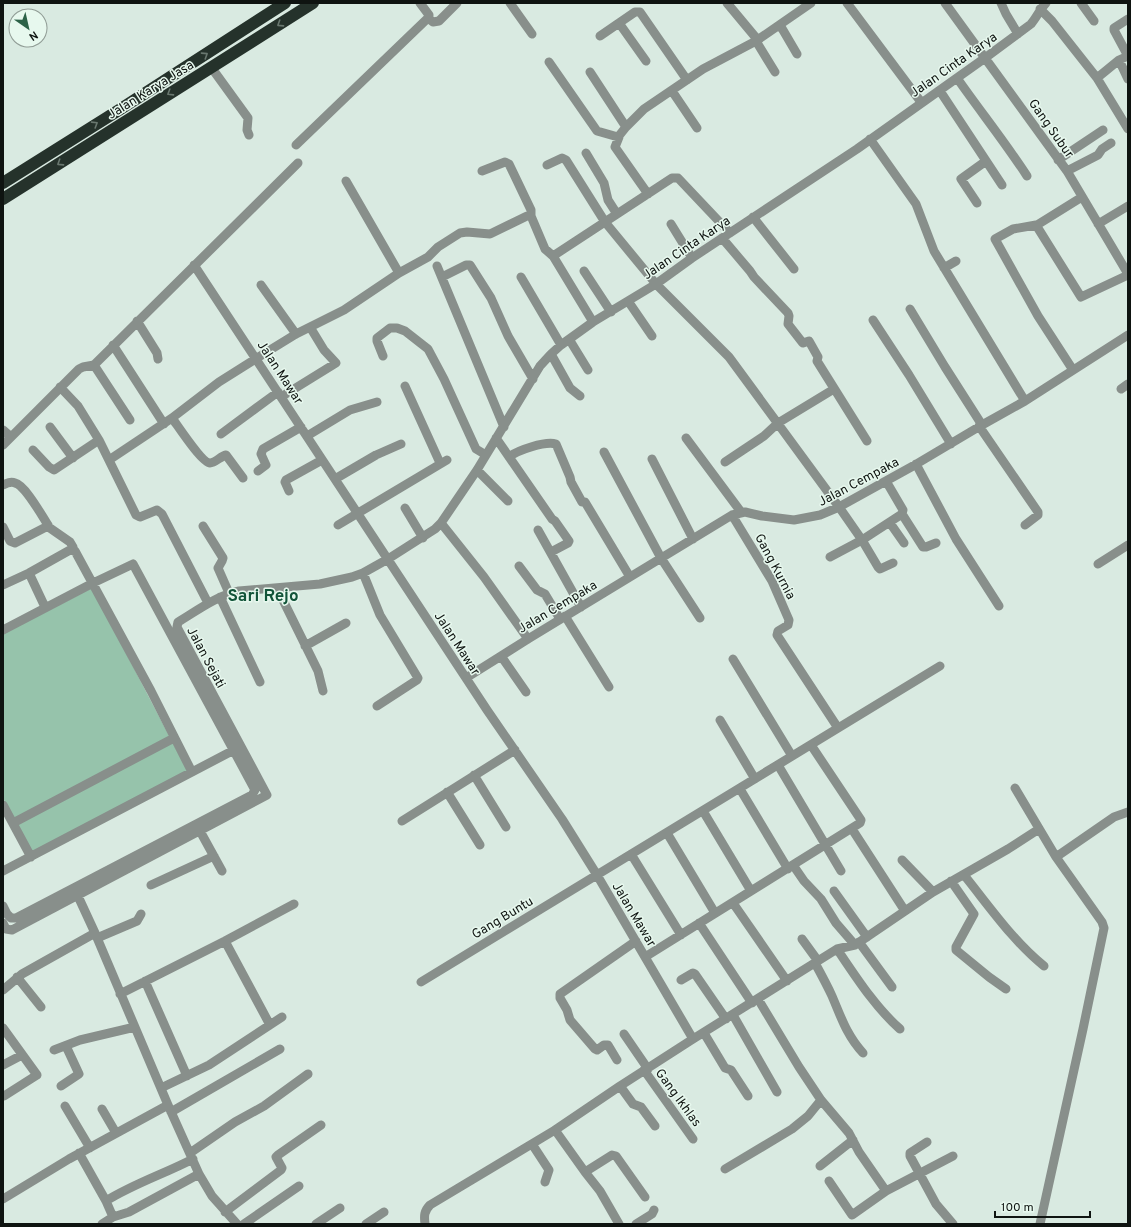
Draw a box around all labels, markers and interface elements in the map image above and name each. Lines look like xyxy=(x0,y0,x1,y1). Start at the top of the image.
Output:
north arrow xyxy=(8,8,48,48)
one-way arrow xyxy=(277,19,284,27)
text: N xyxy=(26,27,40,43)
street label: Jalan Cinta Karya xyxy=(908,30,1001,102)
one-way arrow xyxy=(201,52,208,60)
street label: Jalan Karya Jasa xyxy=(105,58,197,124)
one-way arrow xyxy=(167,89,174,96)
street label: Gang Subur xyxy=(1024,96,1077,162)
one-way arrow xyxy=(91,122,98,129)
one-way arrow xyxy=(57,158,64,166)
street label: Jalan Cinta Karya xyxy=(640,213,734,284)
street label: Jalan Mawar xyxy=(253,338,306,408)
street label: Jalan Cempaka xyxy=(816,455,902,511)
street label: Gang Kurnia xyxy=(750,531,798,603)
street label: Jalan Cempaka xyxy=(516,578,600,638)
district label: Sari Rejo xyxy=(227,586,299,608)
street label: Jalan Mawar xyxy=(430,609,483,679)
street label: Jalan Sejati xyxy=(182,625,228,691)
street label: Jalan Mawar xyxy=(608,880,659,950)
street label: Gang Buntu xyxy=(469,894,537,943)
street label: Gang Ikhlas xyxy=(651,1066,704,1130)
scale bar xyxy=(995,1193,1090,1219)
text: 100 m xyxy=(1001,1200,1034,1216)

